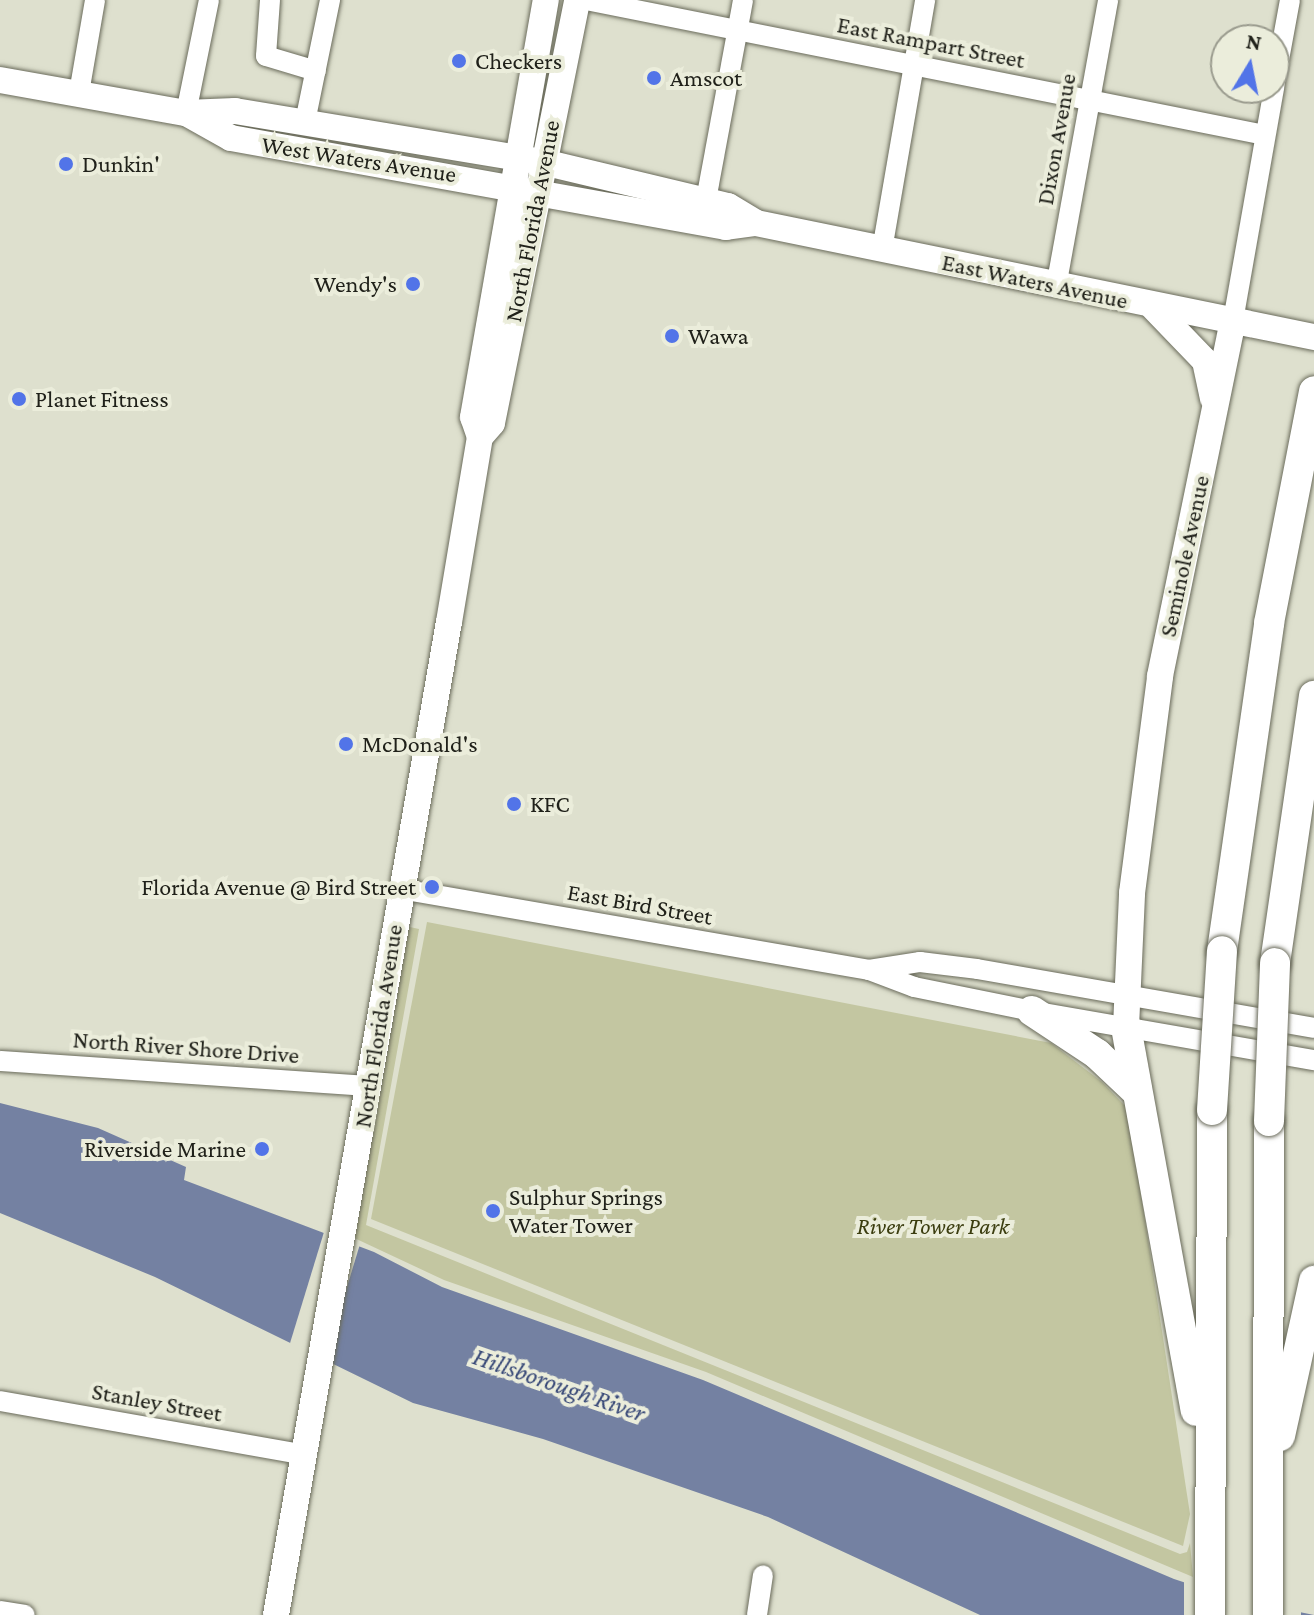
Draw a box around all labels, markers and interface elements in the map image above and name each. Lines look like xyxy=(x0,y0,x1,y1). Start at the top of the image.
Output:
street label: East Rampart Street xyxy=(835,10,1027,74)
north arrow xyxy=(1210,24,1290,104)
text: N xyxy=(1244,28,1263,55)
place label: Checkers xyxy=(475,47,562,75)
marker: Checkers xyxy=(450,52,468,70)
place label: Amscot xyxy=(670,64,742,92)
marker: Amscot xyxy=(645,69,663,87)
street label: Dixon Avenue xyxy=(1030,71,1082,207)
street label: North Florida Avenue xyxy=(498,118,566,324)
street label: West Waters Avenue xyxy=(260,129,458,189)
place label: Dunkin' xyxy=(82,150,160,178)
marker: Dunkin' xyxy=(57,155,75,173)
street label: East Waters Avenue xyxy=(939,247,1131,315)
place label: Wendy's xyxy=(314,270,397,298)
marker: Wendy's xyxy=(404,275,422,293)
place label: Wawa xyxy=(688,322,749,350)
marker: Wawa xyxy=(663,327,681,345)
place label: Planet Fitness xyxy=(35,385,169,413)
marker: Planet Fitness xyxy=(10,390,28,408)
street label: Seminole Avenue xyxy=(1153,473,1215,639)
place label: McDonald's xyxy=(362,730,478,758)
marker: McDonald's xyxy=(337,735,355,753)
place label: KFC xyxy=(530,790,570,818)
marker: KFC xyxy=(505,795,523,813)
place label: Florida Avenue @ Bird Street xyxy=(141,873,416,901)
street label: East Bird Street xyxy=(565,877,715,931)
marker: Florida Avenue @ Bird Street xyxy=(423,878,441,896)
street label: North Florida Avenue xyxy=(348,922,408,1130)
street label: North River Shore Drive xyxy=(72,1025,300,1069)
place label: Riverside Marine xyxy=(84,1135,246,1163)
marker: Riverside Marine xyxy=(253,1140,271,1158)
place label: Sulphur Springs Water Tower xyxy=(509,1183,663,1239)
marker: Sulphur Springs Water Tower xyxy=(484,1202,502,1220)
park label: River Tower Park xyxy=(857,1212,1009,1240)
water label: Hillsborough River xyxy=(469,1341,649,1429)
street label: Stanley Street xyxy=(90,1376,224,1428)

